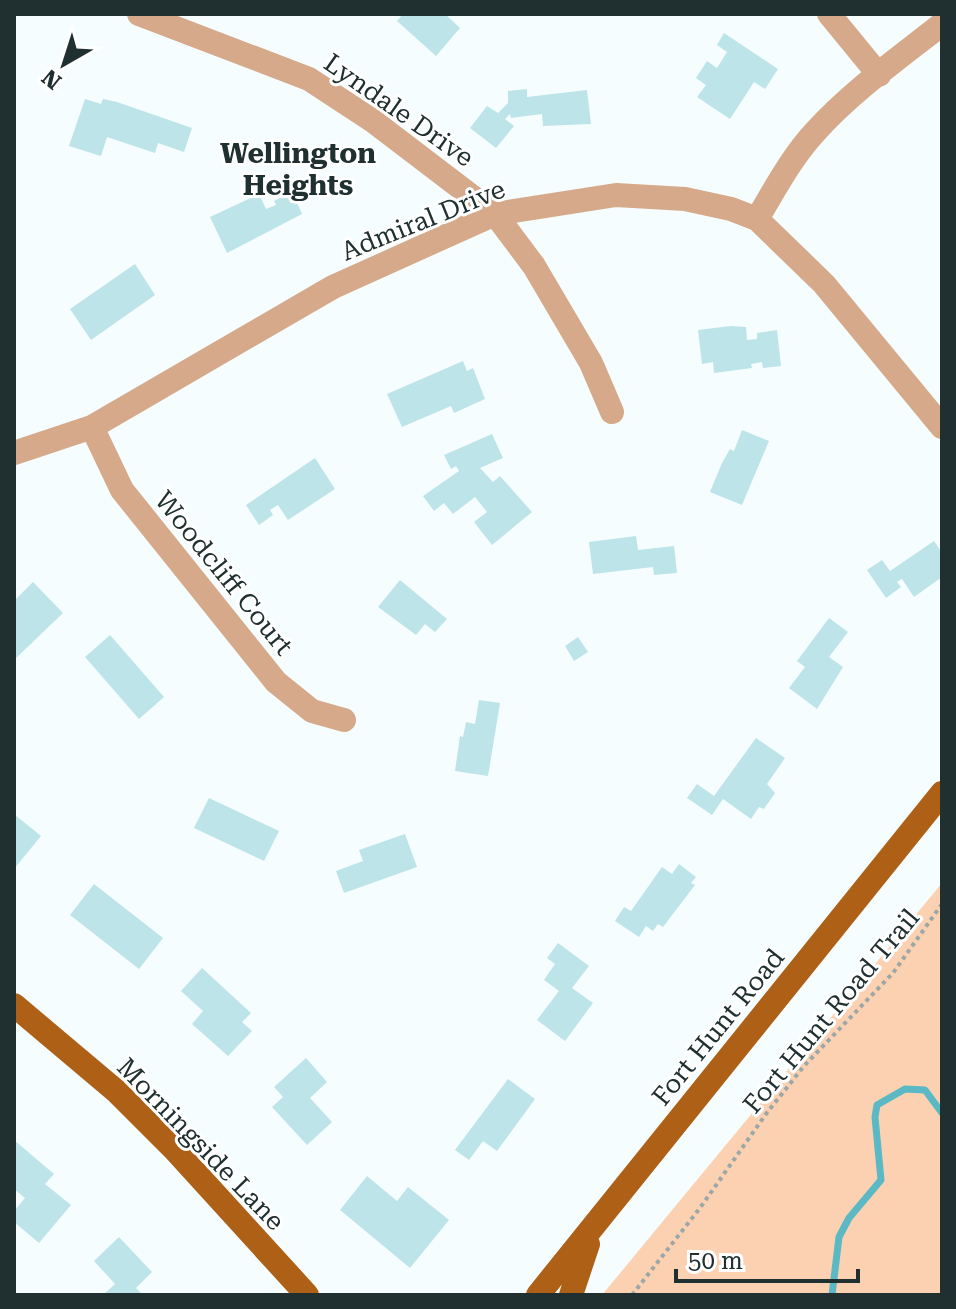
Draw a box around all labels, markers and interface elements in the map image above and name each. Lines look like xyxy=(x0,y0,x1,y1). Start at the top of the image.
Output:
north arrow xyxy=(24,24,104,104)
street label: Lyndale Drive xyxy=(319,47,479,173)
text: N xyxy=(37,64,66,94)
district label: Wellington Heights xyxy=(220,137,376,202)
street label: Admiral Drive xyxy=(337,174,509,266)
street label: Woodcliff Court xyxy=(149,485,299,661)
street label: Fort Hunt Road Trail xyxy=(737,903,925,1119)
street label: Fort Hunt Road xyxy=(646,943,790,1111)
street label: Morningside Lane xyxy=(111,1052,291,1236)
scale bar xyxy=(676,1233,858,1283)
text: 50 m xyxy=(688,1247,743,1275)

